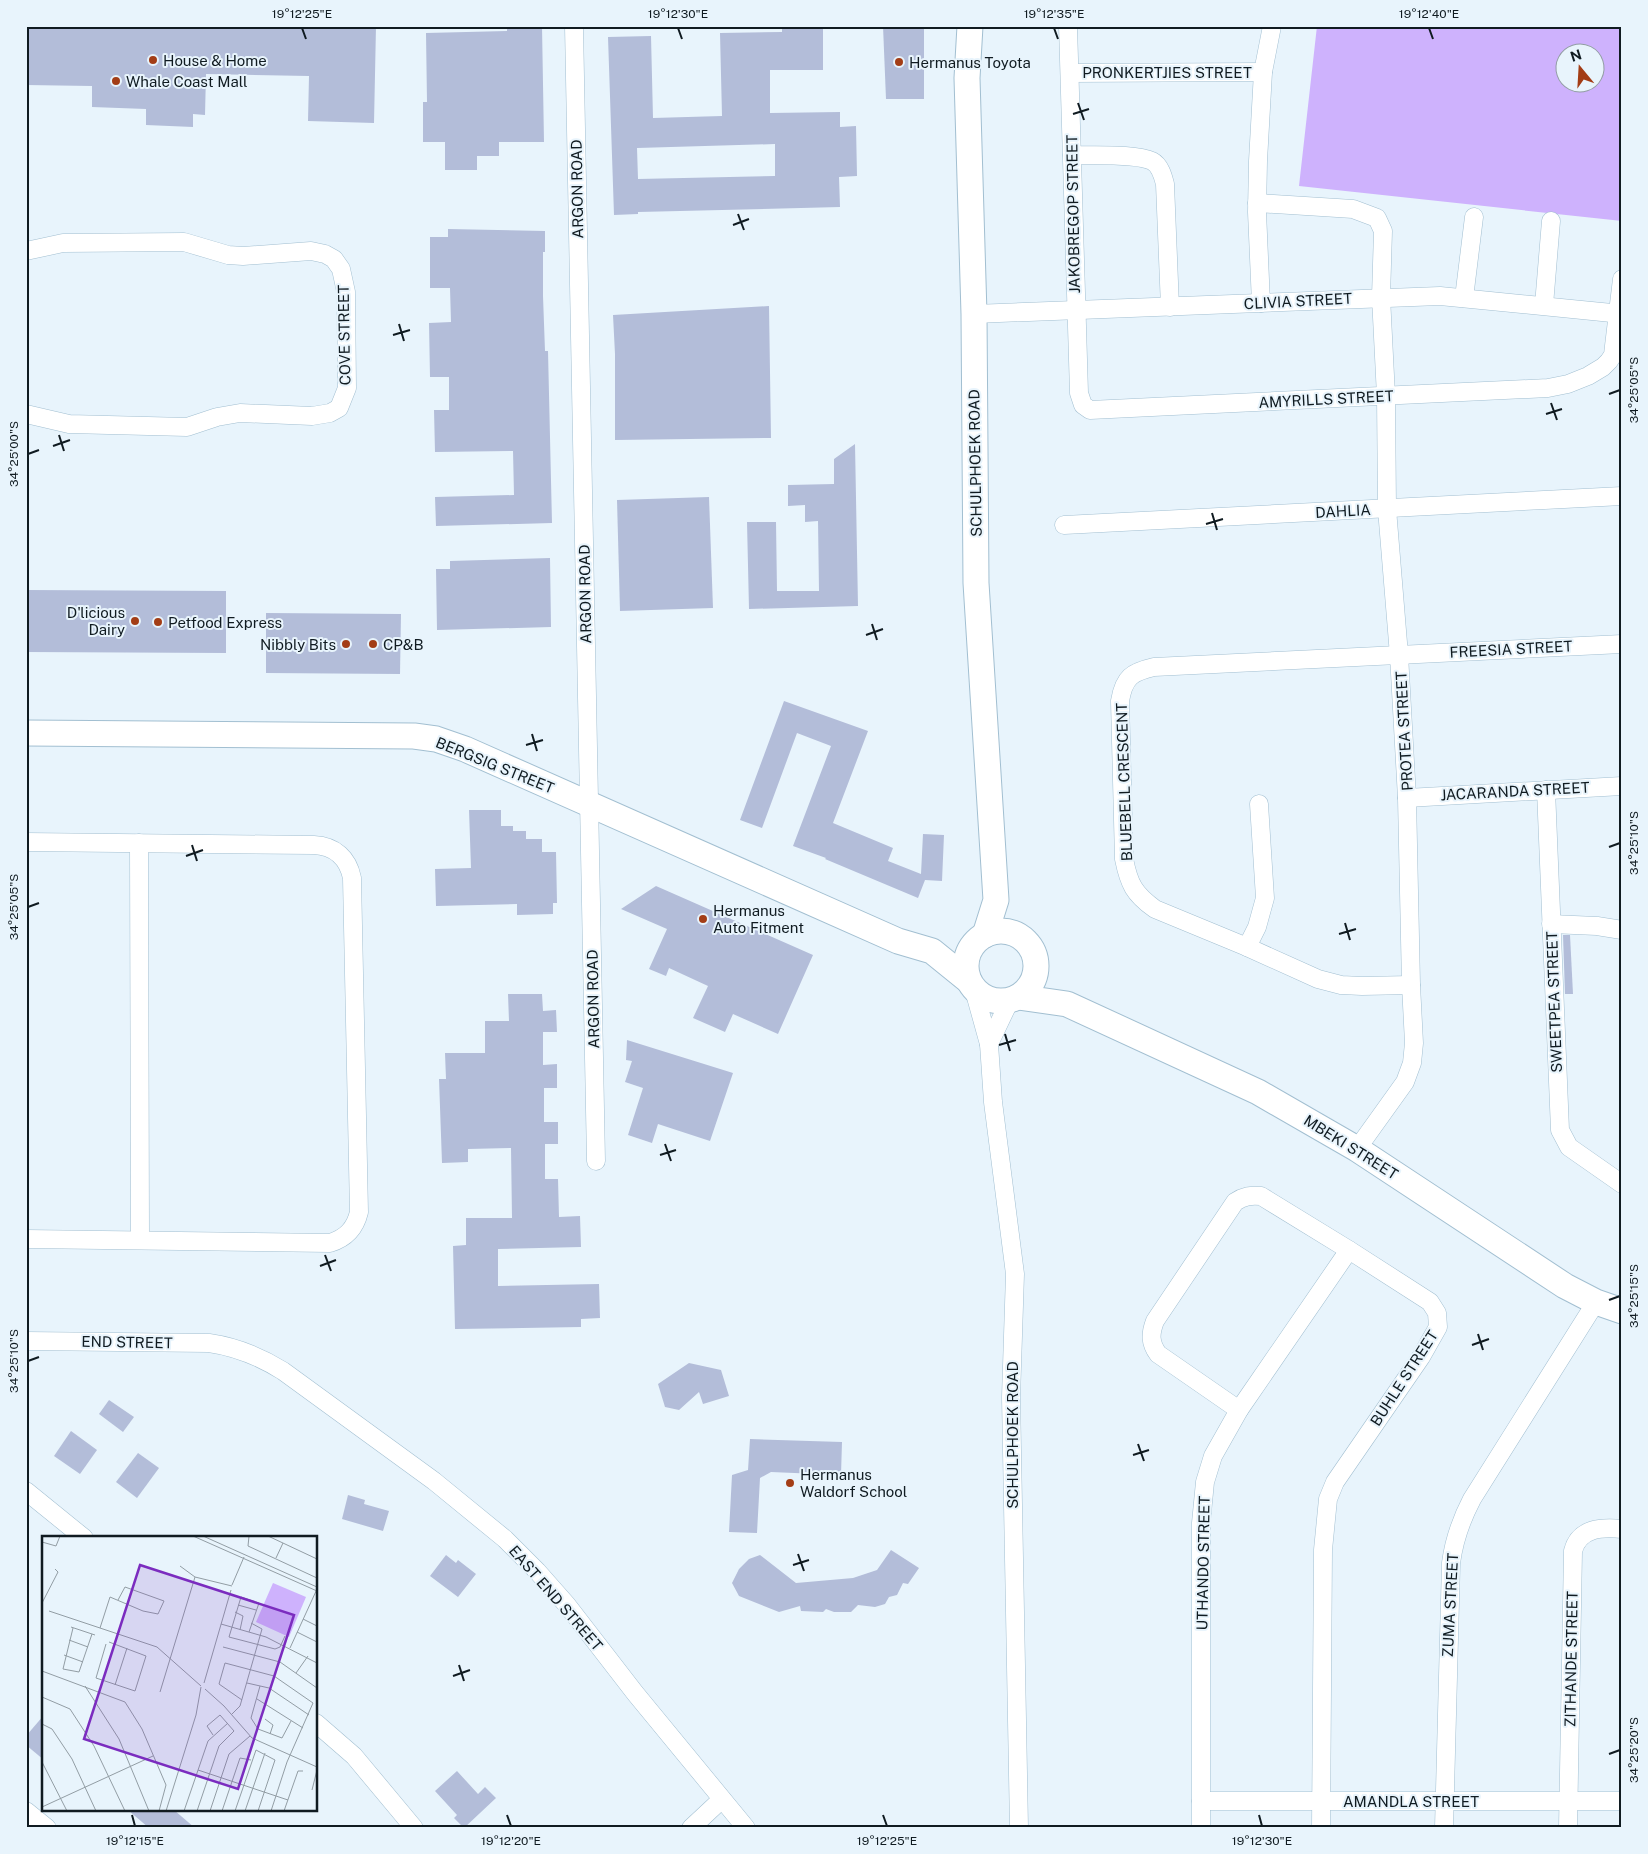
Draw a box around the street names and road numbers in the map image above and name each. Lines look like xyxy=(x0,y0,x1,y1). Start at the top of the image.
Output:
street label: PRONKERTJIES STREET xyxy=(1082,64,1252,81)
street label: JAKOBREGOP STREET xyxy=(1063,134,1083,293)
street label: ARGON ROAD xyxy=(568,139,586,239)
street label: COVE STREET xyxy=(335,284,353,386)
street label: CLIVIA STREET xyxy=(1243,290,1353,312)
street label: AMYRILLS STREET xyxy=(1258,387,1394,411)
street label: SCHULPHOEK ROAD xyxy=(965,389,985,537)
street label: DAHLIA xyxy=(1315,501,1372,521)
street label: ARGON ROAD xyxy=(576,544,594,644)
street label: FREESIA STREET xyxy=(1449,637,1573,661)
street label: PROTEA STREET xyxy=(1392,671,1416,791)
street label: BLUEBELL CRESCENT xyxy=(1113,702,1135,862)
street label: BERGSIG STREET xyxy=(433,733,557,797)
street label: JACARANDA STREET xyxy=(1440,779,1590,803)
street label: SWEETPEA STREET xyxy=(1543,931,1565,1073)
street label: ARGON ROAD xyxy=(584,949,602,1049)
street label: MBEKI STREET xyxy=(1301,1111,1401,1183)
street label: BUHLE STREET xyxy=(1367,1327,1441,1429)
street label: END STREET xyxy=(81,1333,173,1351)
street label: SCHULPHOEK ROAD xyxy=(1004,1361,1021,1509)
street label: UTHANDO STREET xyxy=(1193,1495,1213,1630)
street label: EAST END STREET xyxy=(506,1542,606,1654)
street label: ZUMA STREET xyxy=(1439,1552,1461,1658)
street label: ZITHANDE STREET xyxy=(1561,1591,1581,1727)
street label: AMANDLA STREET xyxy=(1343,1793,1479,1810)

